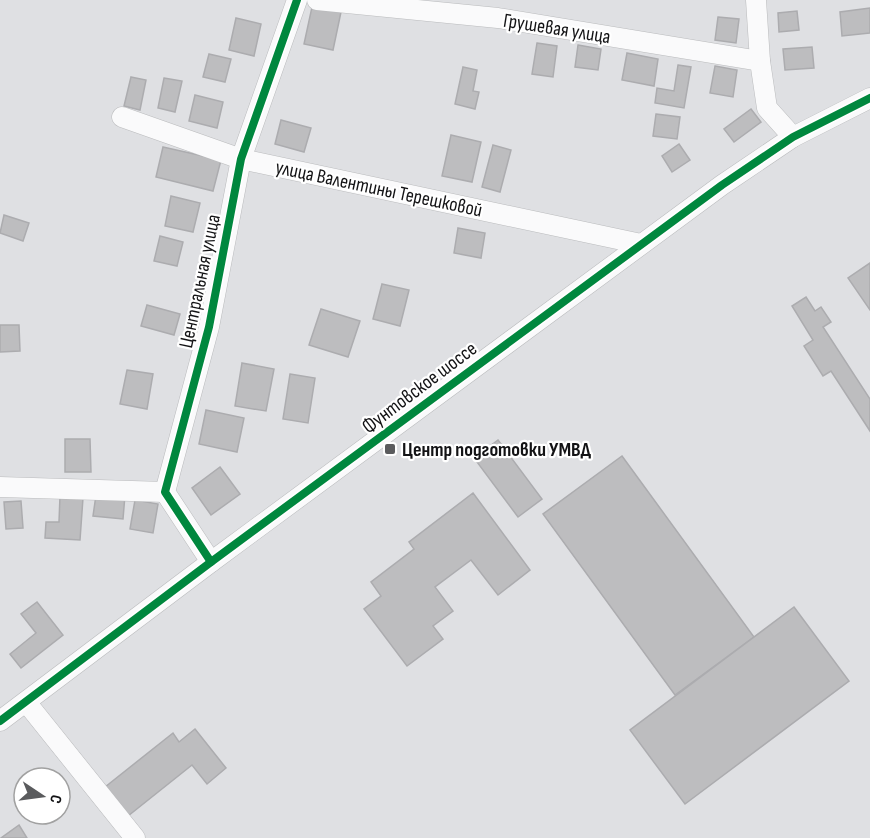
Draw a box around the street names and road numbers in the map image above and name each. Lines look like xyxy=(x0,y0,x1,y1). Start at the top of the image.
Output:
street label: Грушевая улица xyxy=(501,9,612,49)
street label: улица Валентины Терешковой xyxy=(273,155,484,223)
street label: Центральная улица xyxy=(174,212,226,350)
street label: Фунтовское шоссе xyxy=(357,337,482,439)

